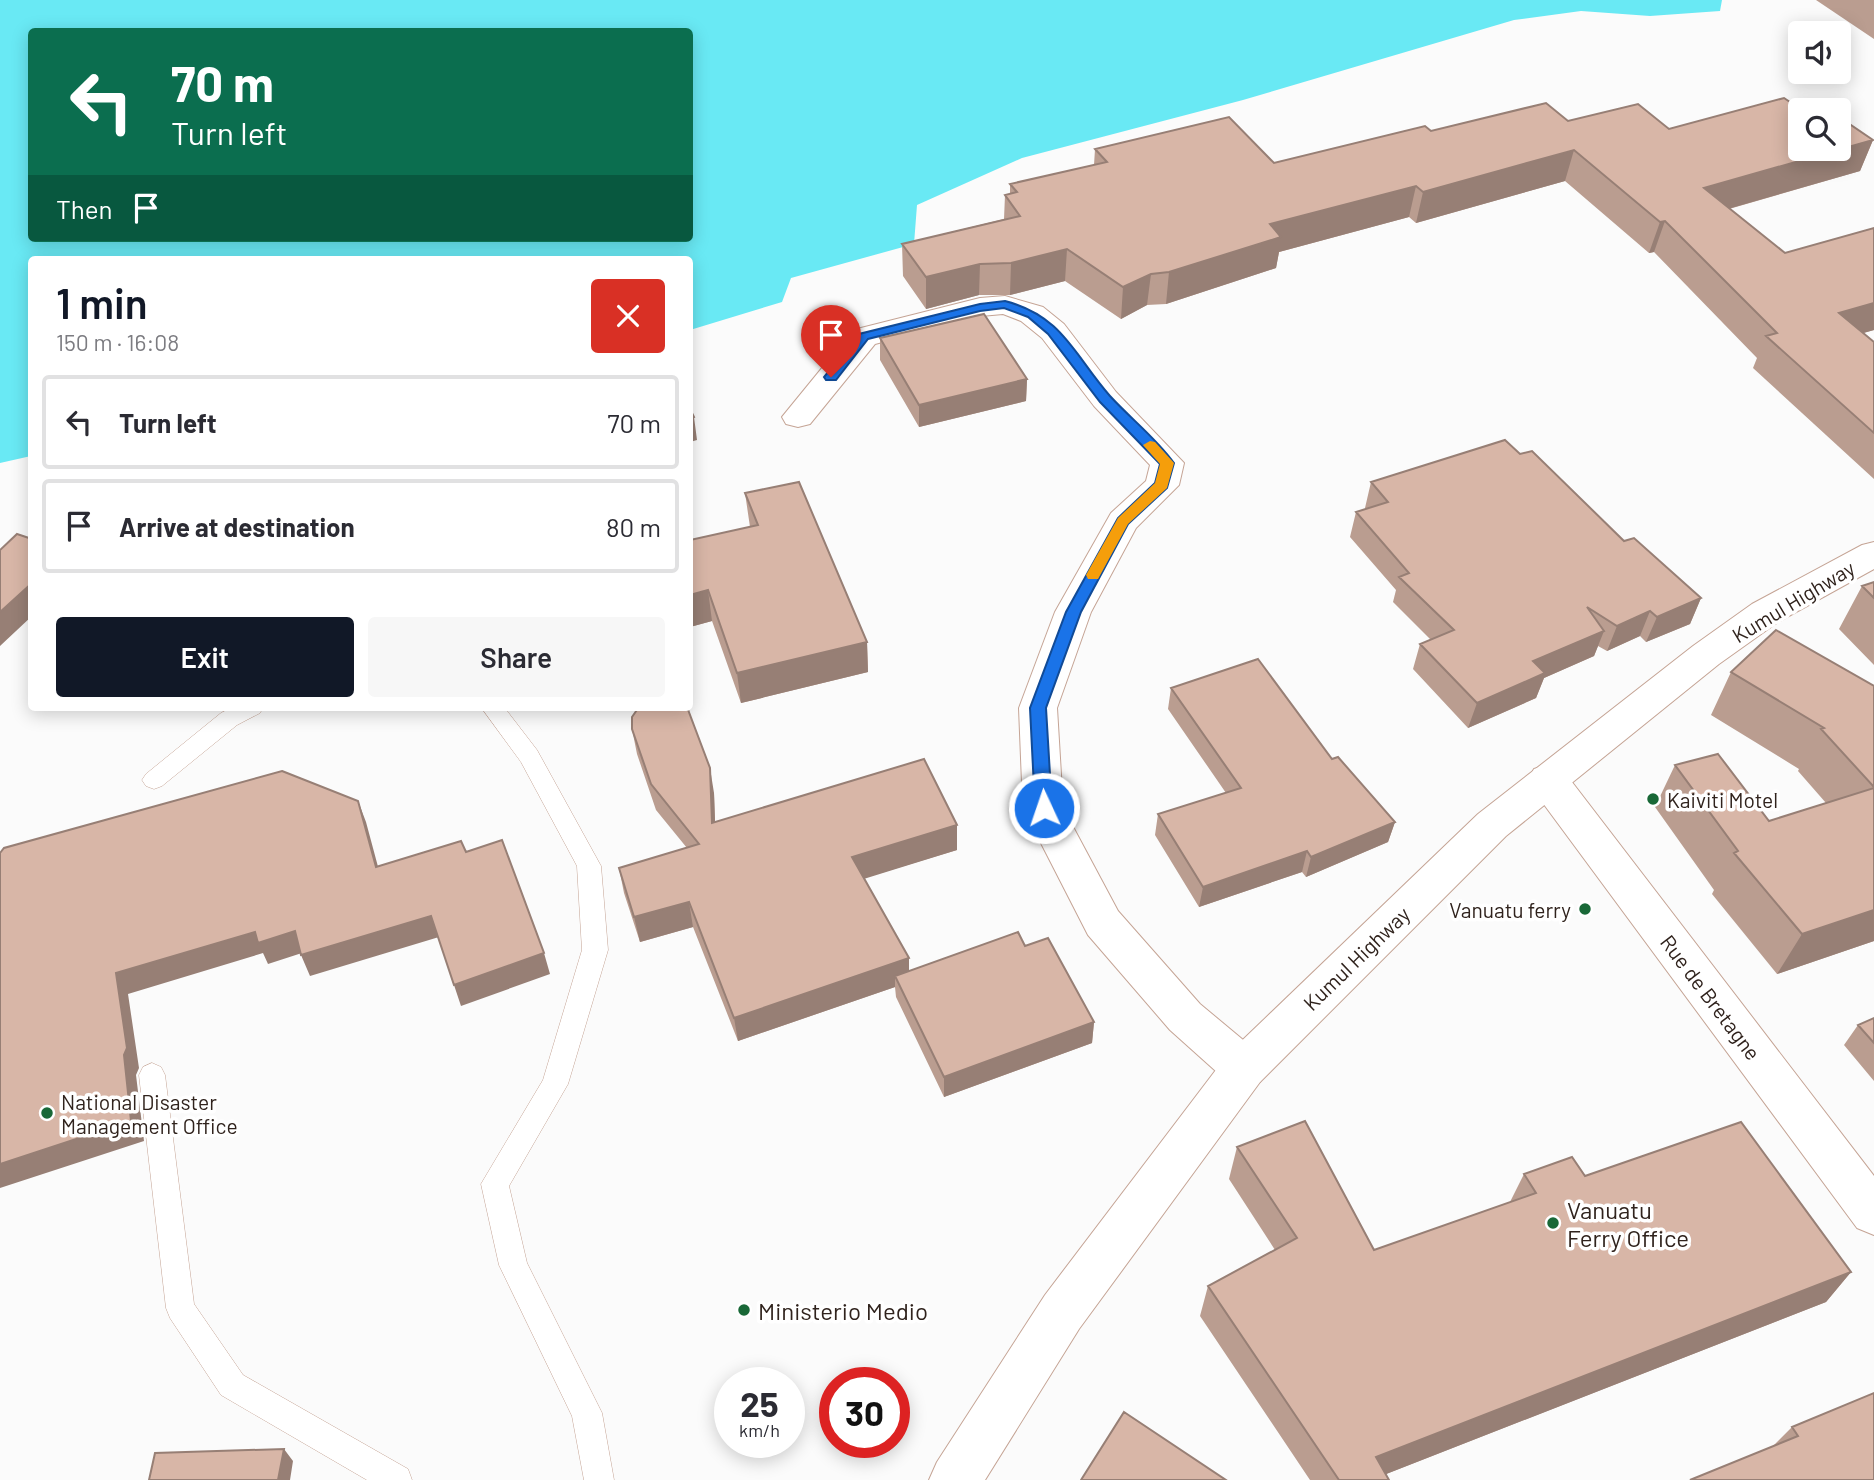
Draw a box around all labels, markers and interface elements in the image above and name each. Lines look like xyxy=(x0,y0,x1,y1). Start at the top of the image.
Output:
map controls xyxy=(1788,21,1851,161)
button: sound xyxy=(1788,21,1851,84)
text: 70 m xyxy=(171,53,274,112)
icon: left xyxy=(56,56,147,147)
button: search xyxy=(1788,98,1851,161)
text: Turn left xyxy=(171,113,288,151)
icon: arrive xyxy=(127,189,165,227)
text: Then xyxy=(56,193,113,224)
text: 1 min xyxy=(56,277,148,327)
button: close xyxy=(591,279,665,353)
pin xyxy=(801,305,861,377)
icon: arrive xyxy=(812,316,850,354)
text: 150 m · 16:08 xyxy=(56,328,179,356)
icon: left xyxy=(60,403,98,441)
text: Turn left xyxy=(119,407,217,438)
text: 70 m xyxy=(607,407,661,438)
icon: arrive xyxy=(60,507,98,545)
text: Arrive at destination xyxy=(119,511,355,542)
text: 80 m xyxy=(606,511,661,542)
street label: Kumul Highway xyxy=(1727,554,1859,647)
button: Exit xyxy=(56,617,354,697)
button: Share xyxy=(368,617,665,697)
position arrow xyxy=(1007,771,1081,845)
place label: Kaiviti Motel xyxy=(1667,787,1778,812)
marker: Kaiviti Motel xyxy=(1645,791,1661,807)
place label: Vanuatu ferry xyxy=(1449,897,1571,922)
street label: Kumul Highway xyxy=(1298,901,1415,1015)
marker: Vanuatu ferry xyxy=(1577,901,1593,917)
street label: Rue de Bretagne xyxy=(1656,930,1766,1064)
place label: National Disaster Management Office xyxy=(61,1089,238,1138)
marker: National Disaster Management Office xyxy=(39,1105,55,1121)
place label: Vanuatu Ferry Office xyxy=(1567,1195,1689,1252)
marker: Vanuatu Ferry Office xyxy=(1545,1215,1561,1231)
place label: Ministerio Medio xyxy=(758,1296,928,1325)
marker: Ministerio Medio xyxy=(736,1302,752,1318)
speed limit sign: 30 xyxy=(819,1367,910,1458)
text: 25 xyxy=(740,1382,779,1424)
text: km/h xyxy=(739,1419,780,1441)

